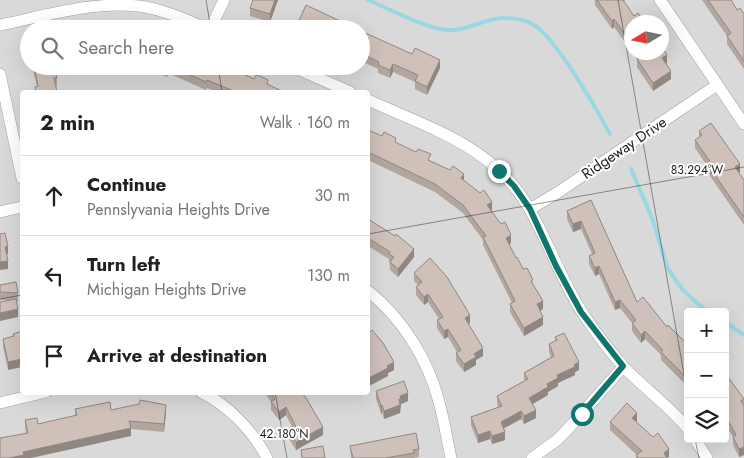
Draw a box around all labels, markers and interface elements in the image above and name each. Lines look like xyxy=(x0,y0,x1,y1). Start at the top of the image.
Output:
north arrow xyxy=(624,15,669,60)
search box xyxy=(20,20,370,75)
icon: search xyxy=(38,34,66,62)
text: Search here xyxy=(78,34,174,61)
text: 2 min xyxy=(40,108,95,138)
text: Walk · 160 m xyxy=(260,111,350,134)
street label: Ridgeway Drive xyxy=(577,111,671,185)
route end xyxy=(488,160,511,183)
text: 83.294°W xyxy=(671,161,723,179)
text: Continue xyxy=(87,171,166,198)
icon: ahead xyxy=(40,182,68,210)
text: 30 m xyxy=(314,184,350,207)
text: Pennslyvania Heights Drive xyxy=(87,198,270,221)
text: Turn left xyxy=(87,251,160,278)
icon: left xyxy=(40,262,68,290)
text: 130 m xyxy=(307,264,350,287)
text: Michigan Heights Drive xyxy=(87,278,246,301)
map controls xyxy=(684,308,729,443)
button: + xyxy=(684,308,729,353)
icon: arrive xyxy=(40,342,68,370)
text: Arrive at destination xyxy=(87,342,267,369)
button: − xyxy=(684,353,729,398)
button: layers xyxy=(684,398,729,443)
route start xyxy=(571,403,594,426)
text: 42.180°N xyxy=(259,425,309,443)

